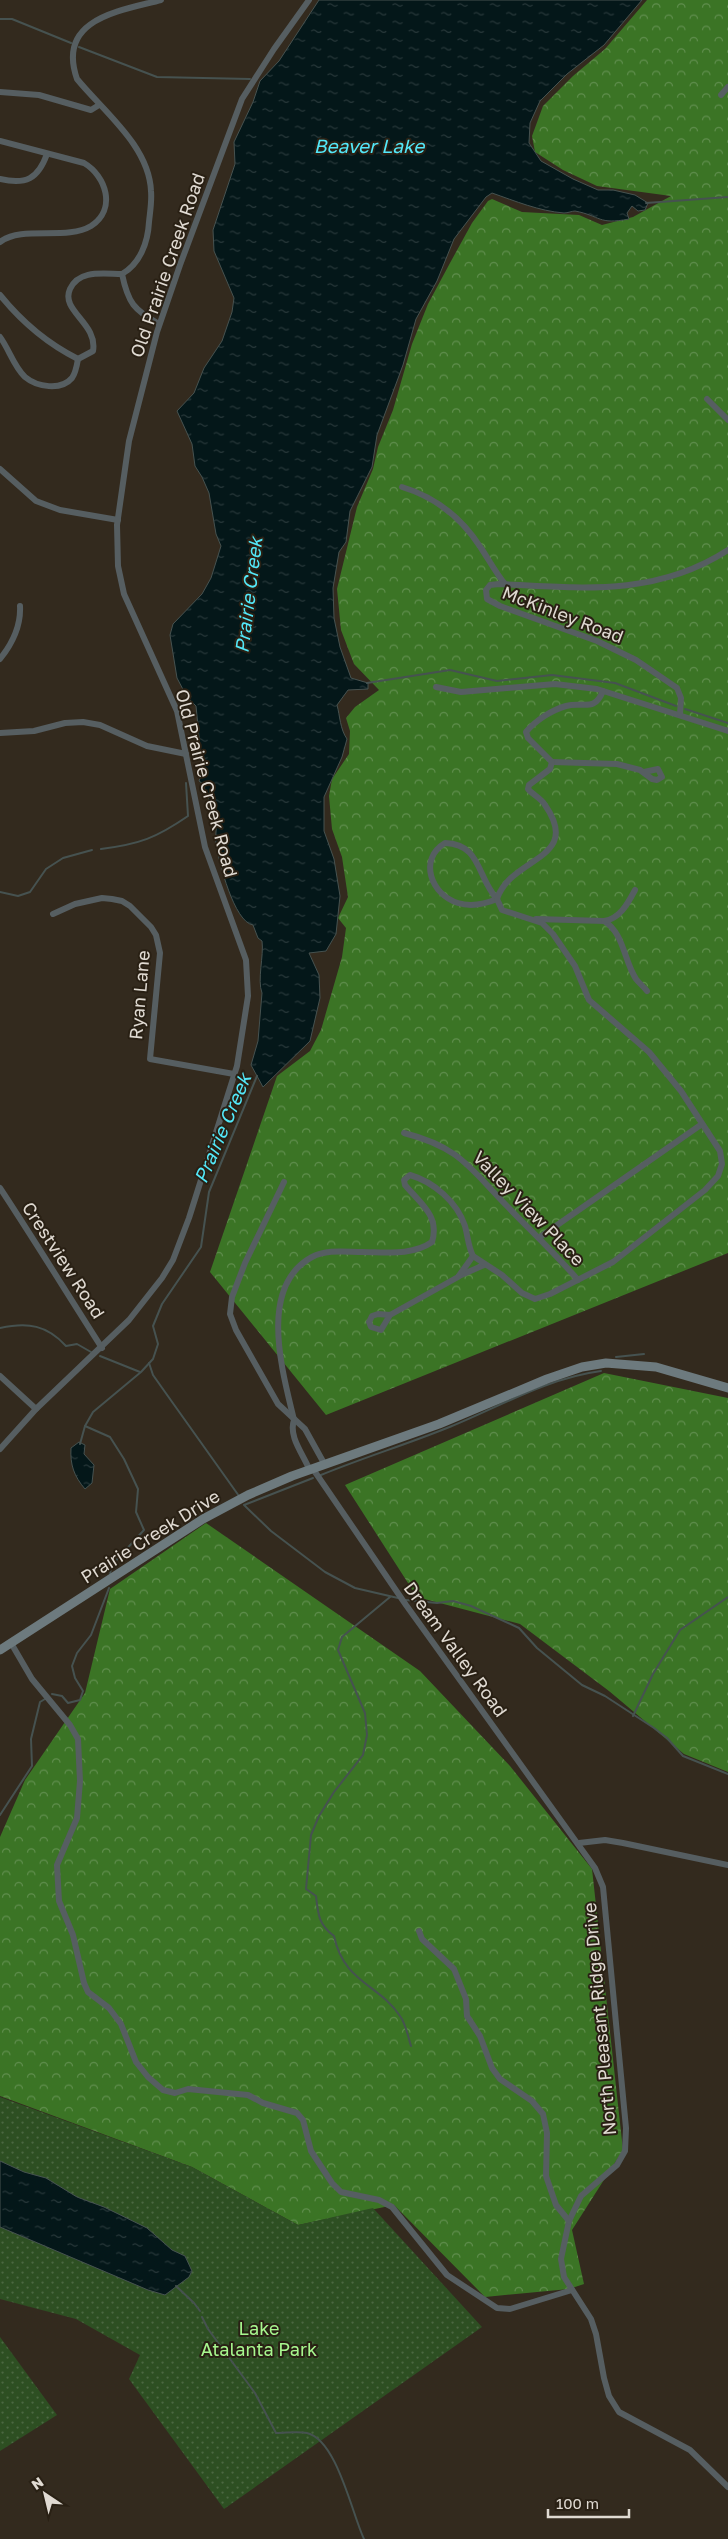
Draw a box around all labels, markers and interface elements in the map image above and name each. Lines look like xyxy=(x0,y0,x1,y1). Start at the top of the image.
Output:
water label: Beaver Lake xyxy=(314,134,426,157)
street label: Old Prairie Creek Road xyxy=(125,170,209,360)
water label: Prairie Creek xyxy=(229,533,267,654)
street label: McKinley Road xyxy=(499,581,627,647)
street label: Old Prairie Creek Road xyxy=(171,687,243,879)
street label: Ryan Lane xyxy=(124,949,154,1041)
water label: Prairie Creek xyxy=(189,1068,256,1186)
street label: Valley View Place xyxy=(469,1146,589,1270)
street label: Crestview Road xyxy=(18,1197,110,1323)
street label: Prairie Creek Drive xyxy=(76,1484,224,1588)
street label: Dream Valley Road xyxy=(400,1577,512,1721)
street label: North Pleasant Ridge Drive xyxy=(578,1902,620,2136)
park label: Lake Atalanta Park xyxy=(201,2317,317,2360)
north arrow xyxy=(20,2469,70,2519)
text: N xyxy=(28,2473,46,2493)
scale bar xyxy=(548,2486,629,2518)
text: 100 m xyxy=(556,2494,599,2512)

